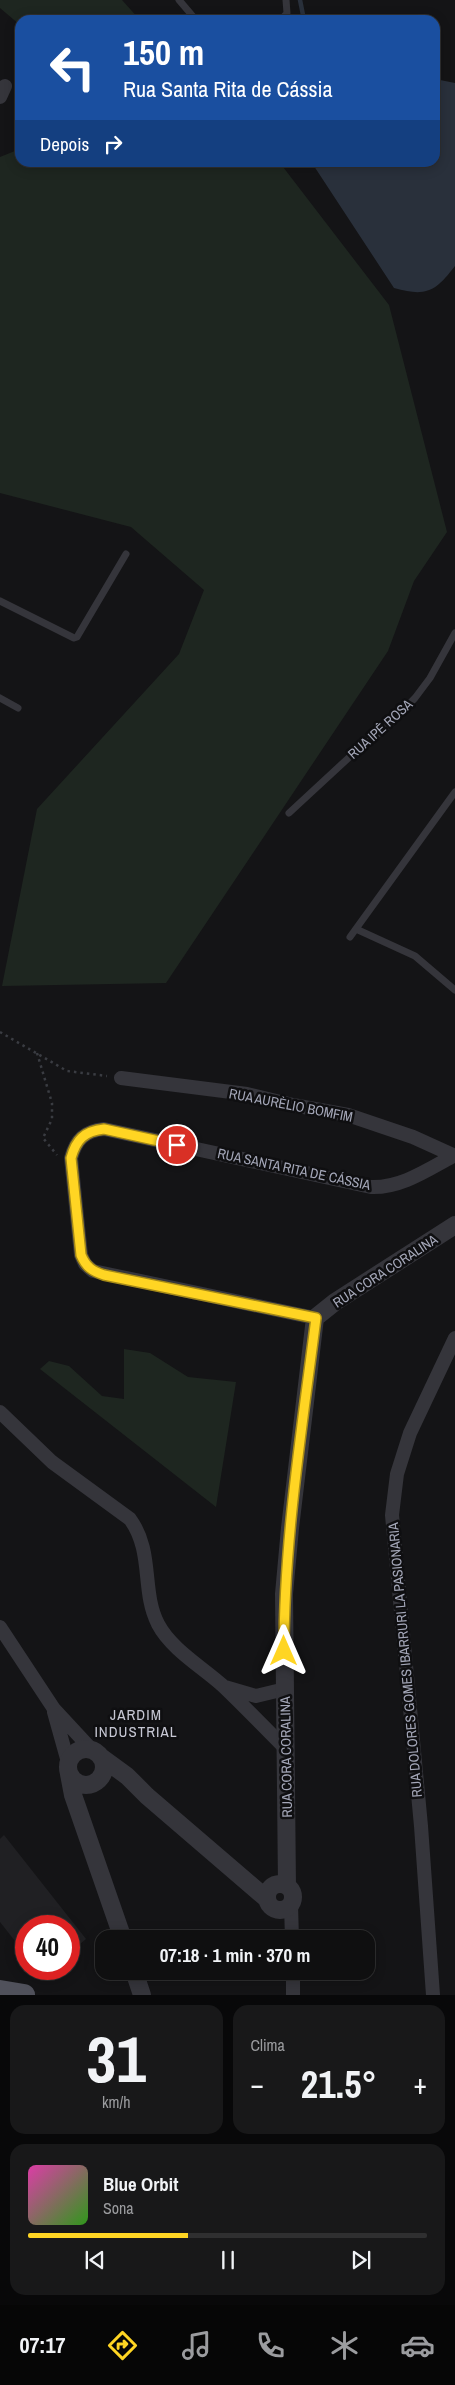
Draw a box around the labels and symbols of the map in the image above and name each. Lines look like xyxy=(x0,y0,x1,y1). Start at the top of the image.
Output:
street label: RUA IPÊ ROSA xyxy=(344,695,416,763)
street label: RUA AURÈLIO BOMFIM xyxy=(228,1084,354,1126)
pin xyxy=(156,1124,198,1166)
street label: RUA SANTA RITA DE CÁSSIA xyxy=(216,1144,372,1194)
street label: RUA CORA CORALINA xyxy=(329,1230,441,1312)
street label: RUA DOLORES GOMES IBARRURI LA PASIONARIA xyxy=(384,1521,426,1798)
position arrow xyxy=(257,1624,309,1676)
street label: RUA CORA CORALINA xyxy=(276,1696,296,1818)
district label: JARDIM INDUSTRIAL xyxy=(94,1704,178,1742)
speed limit sign: 40 xyxy=(15,1915,80,1980)

